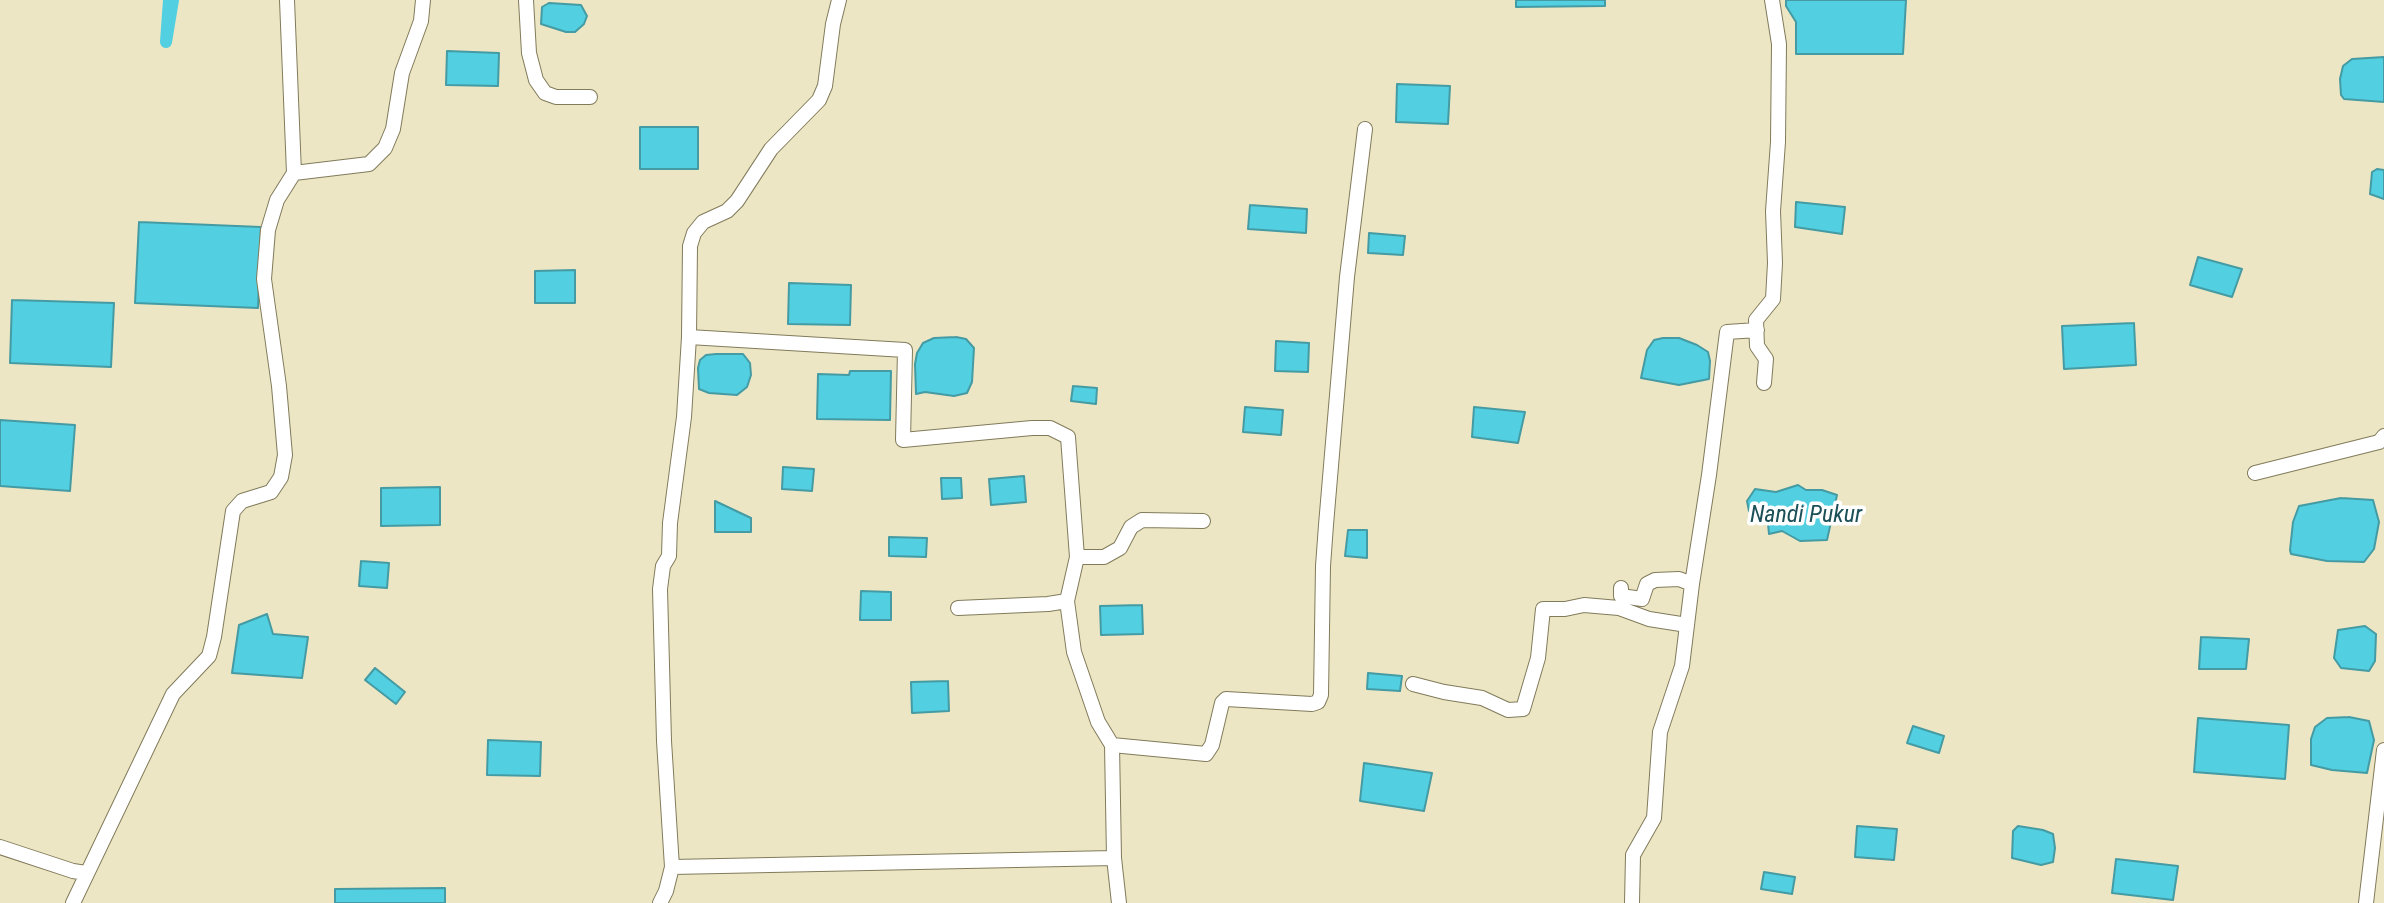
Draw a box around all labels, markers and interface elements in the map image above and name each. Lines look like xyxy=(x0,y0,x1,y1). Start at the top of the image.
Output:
water label: Nandi Pukur xyxy=(1750,502,1862,530)

